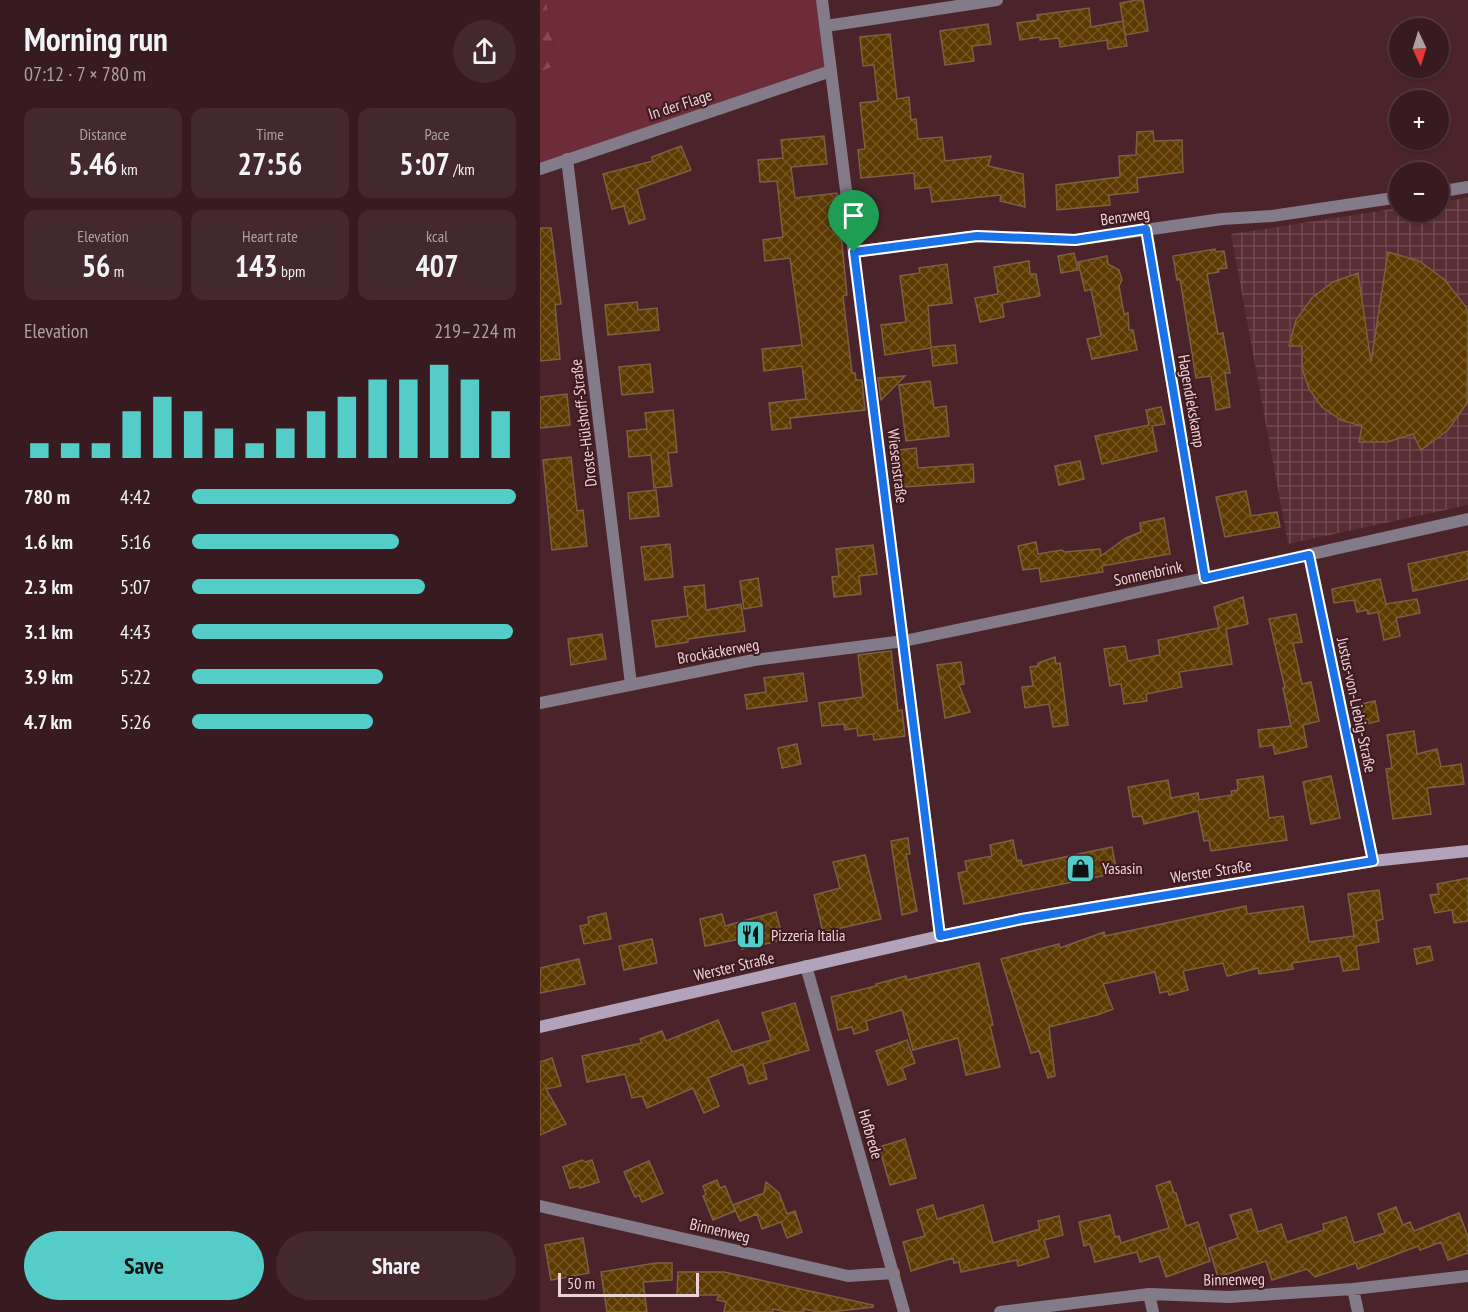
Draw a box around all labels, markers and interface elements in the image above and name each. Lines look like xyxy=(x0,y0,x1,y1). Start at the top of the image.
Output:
text: Morning run xyxy=(24,17,168,60)
north arrow xyxy=(1389,18,1449,78)
map controls xyxy=(1389,18,1449,222)
button: share xyxy=(453,20,516,83)
text: 07:12 · 7 × 780 m xyxy=(24,61,146,87)
street label: In der Flage xyxy=(646,84,714,124)
button: + xyxy=(1389,90,1449,150)
text: Distance xyxy=(79,124,127,144)
text: Time xyxy=(256,124,284,144)
text: Pace xyxy=(424,124,450,144)
text: 5.46 xyxy=(68,144,118,183)
text: 27:56 xyxy=(238,144,302,183)
text: 5:07 xyxy=(399,144,450,183)
text: km xyxy=(118,159,138,179)
text: /km xyxy=(450,159,475,179)
button: − xyxy=(1389,162,1449,222)
pin xyxy=(828,190,879,252)
icon: arrive xyxy=(837,199,870,232)
street label: Benzweg xyxy=(1099,203,1151,229)
text: Elevation xyxy=(77,226,129,246)
text: Heart rate xyxy=(242,226,298,246)
text: kcal xyxy=(426,226,448,246)
text: 56 xyxy=(82,246,110,285)
text: 143 xyxy=(235,246,278,285)
text: 407 xyxy=(415,246,459,285)
text: m xyxy=(110,261,124,281)
text: bpm xyxy=(278,261,305,281)
text: Elevation xyxy=(24,318,88,344)
text: 219–224 m xyxy=(434,318,516,344)
street label: Hagendiekskamp xyxy=(1174,353,1210,449)
street label: Droste-Hülshoff-Straße xyxy=(565,358,601,488)
street label: Wiesenstraße xyxy=(884,428,912,504)
text: 780 m xyxy=(24,484,70,510)
text: 4:42 xyxy=(120,484,151,510)
text: 1.6 km xyxy=(24,529,73,555)
text: 5:16 xyxy=(120,529,151,555)
street label: Sonnenbrink xyxy=(1112,556,1185,590)
text: 2.3 km xyxy=(24,574,73,600)
text: 5:07 xyxy=(120,574,151,600)
text: 3.1 km xyxy=(24,619,73,645)
text: 4:43 xyxy=(120,619,151,645)
street label: Brockäckerweg xyxy=(676,634,760,668)
street label: Justus-von-Liebig-Straße xyxy=(1333,635,1381,774)
text: 3.9 km xyxy=(24,664,73,690)
text: 5:22 xyxy=(120,664,151,690)
text: 4.7 km xyxy=(24,709,72,735)
text: 5:26 xyxy=(120,709,151,735)
shop icon: Yasasin xyxy=(1065,852,1097,884)
street label: Werster Straße xyxy=(1169,855,1253,887)
place label: Yasasin xyxy=(1102,858,1142,878)
restaurant icon: Pizzeria Italia xyxy=(734,919,766,951)
place label: Pizzeria Italia xyxy=(771,925,845,945)
street label: Werster Straße xyxy=(692,947,776,985)
street label: Hofbrede xyxy=(854,1107,888,1161)
street label: Binnenweg xyxy=(688,1213,752,1247)
button: Save xyxy=(24,1231,264,1300)
button: Share xyxy=(276,1231,516,1300)
street label: Binnenweg xyxy=(1203,1268,1265,1290)
scale bar xyxy=(558,1270,699,1298)
text: 50 m xyxy=(567,1273,595,1293)

